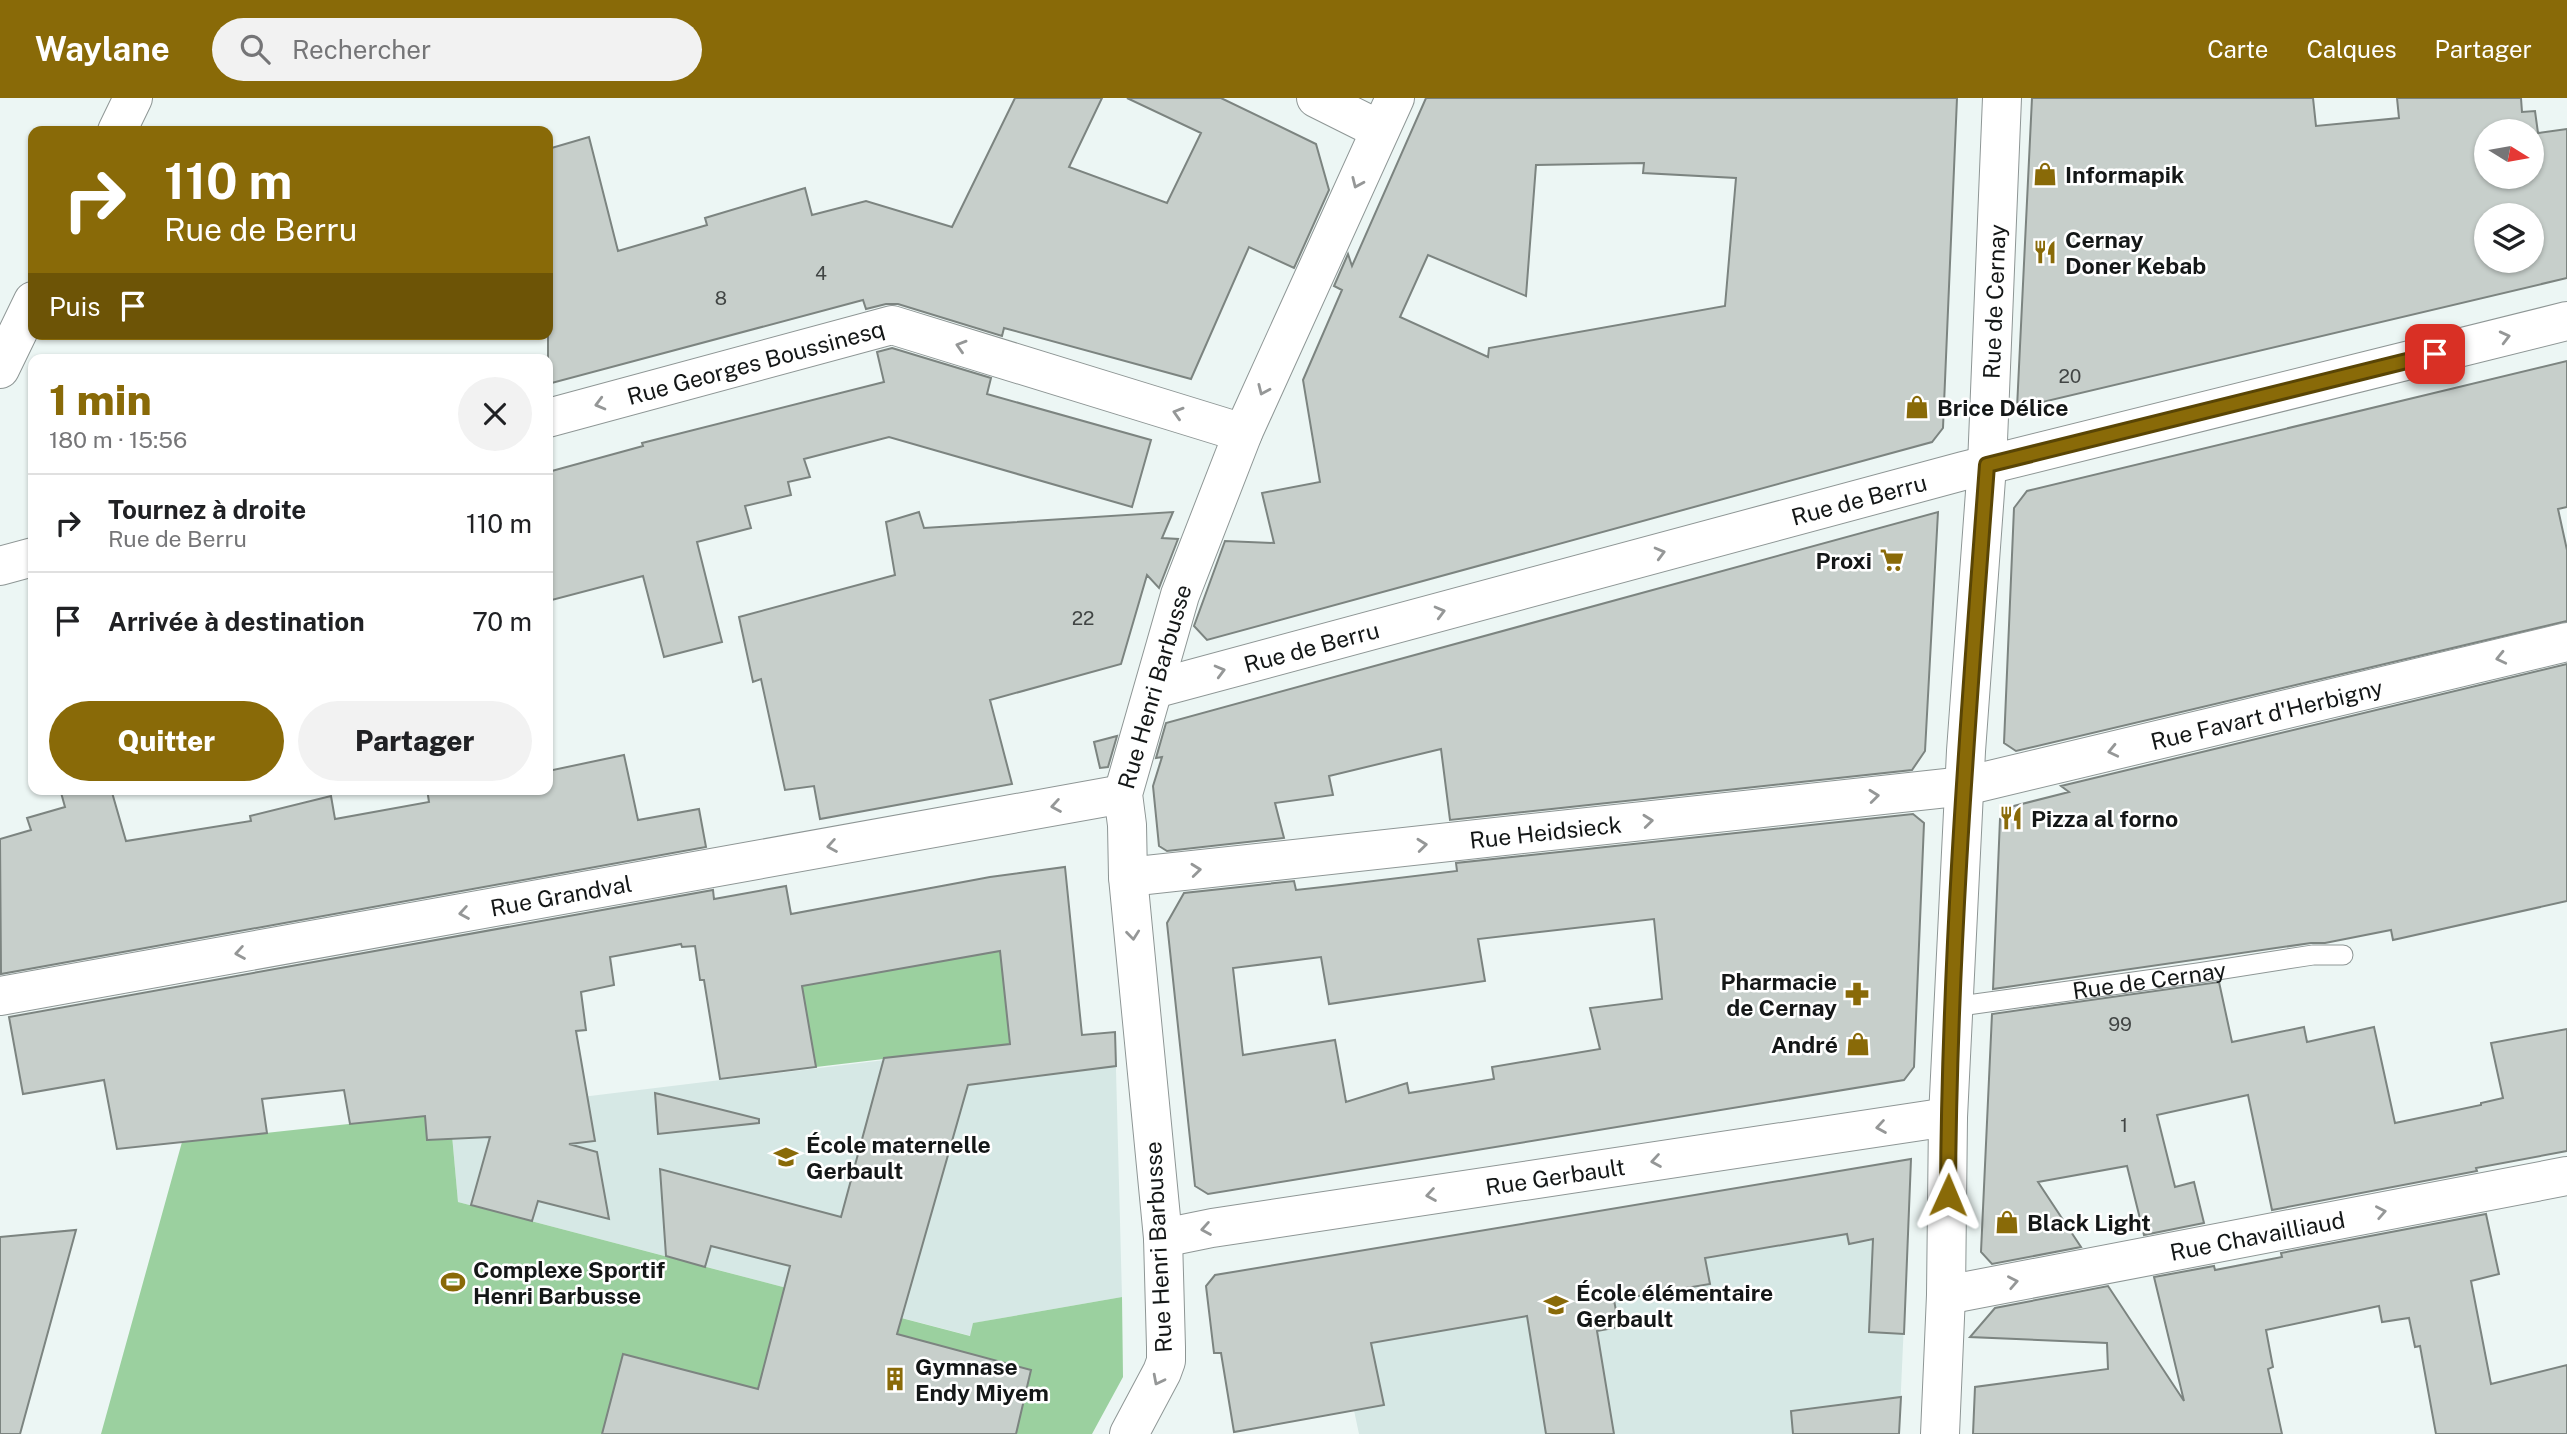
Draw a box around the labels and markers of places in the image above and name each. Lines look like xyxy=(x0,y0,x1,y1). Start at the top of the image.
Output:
shop icon: Informapik xyxy=(2031,160,2059,188)
place label: Informapik xyxy=(2065,161,2184,188)
place label: Cernay Doner Kebab xyxy=(2065,226,2206,279)
restaurant icon: Cernay Doner Kebab xyxy=(2031,238,2059,266)
pin xyxy=(2405,324,2465,384)
shop icon: Brice Délice xyxy=(1903,393,1931,421)
place label: Brice Délice xyxy=(1937,394,2069,421)
supermarket icon: Proxi xyxy=(1878,546,1906,574)
place label: Proxi xyxy=(1816,547,1872,574)
restaurant icon: Pizza al forno xyxy=(1997,804,2025,832)
place label: Pizza al forno xyxy=(2031,805,2178,832)
place label: Pharmacie de Cernay xyxy=(1720,968,1837,1021)
pharmacy icon: Pharmacie de Cernay xyxy=(1843,980,1871,1008)
shop icon: André xyxy=(1844,1030,1872,1058)
place label: André xyxy=(1771,1031,1838,1058)
place label: École maternelle Gerbault xyxy=(806,1131,991,1184)
school or university icon: École maternelle Gerbault xyxy=(772,1143,800,1171)
shop icon: Black Light xyxy=(1993,1208,2021,1236)
place label: Black Light xyxy=(2027,1209,2151,1236)
place label: Complexe Sportif Henri Barbusse xyxy=(473,1256,665,1309)
sports icon: Complexe Sportif Henri Barbusse xyxy=(439,1268,467,1296)
place label: École élémentaire Gerbault xyxy=(1576,1279,1773,1332)
school or university icon: École élémentaire Gerbault xyxy=(1542,1291,1570,1319)
place label: Gymnase Endy Miyem xyxy=(915,1353,1049,1406)
building icon: Gymnase Endy Miyem xyxy=(881,1365,909,1393)

